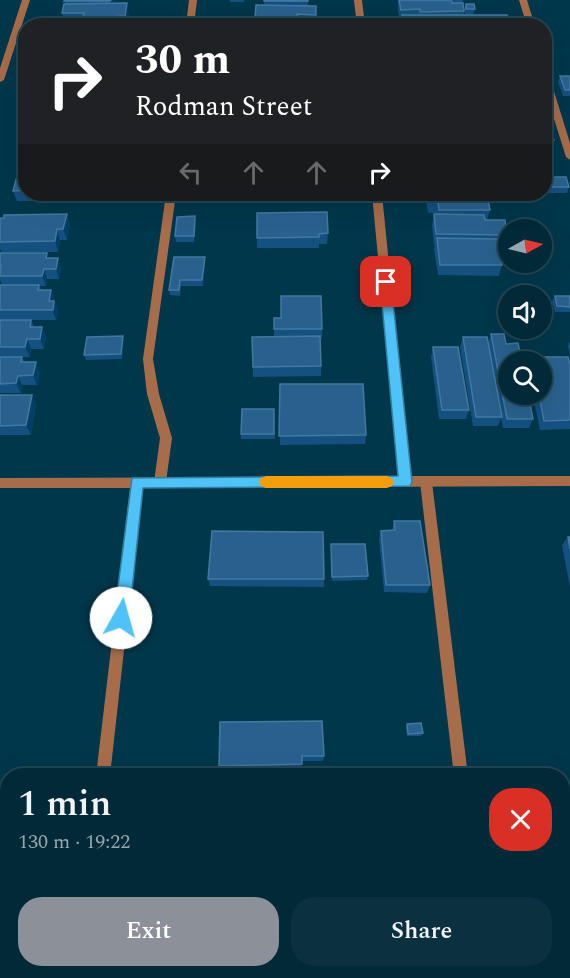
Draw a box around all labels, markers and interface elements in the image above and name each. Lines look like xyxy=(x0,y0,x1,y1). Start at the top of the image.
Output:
text: 30 m xyxy=(135,29,230,92)
icon: right xyxy=(36,42,114,120)
text: Rodman Street xyxy=(135,86,312,128)
icon: left xyxy=(174,156,207,189)
icon: ahead xyxy=(237,156,270,189)
icon: ahead xyxy=(300,156,333,189)
icon: right xyxy=(363,156,396,189)
north arrow xyxy=(498,219,552,273)
map controls xyxy=(498,219,552,405)
pin xyxy=(360,256,411,307)
icon: arrive xyxy=(369,265,402,298)
button: sound xyxy=(498,285,552,339)
button: search xyxy=(498,351,552,405)
position arrow xyxy=(89,586,153,650)
text: 1 min xyxy=(18,777,111,832)
button: close xyxy=(489,788,552,851)
text: 130 m · 19:22 xyxy=(18,827,130,857)
button: Exit xyxy=(18,897,279,966)
button: Share xyxy=(291,897,552,966)

